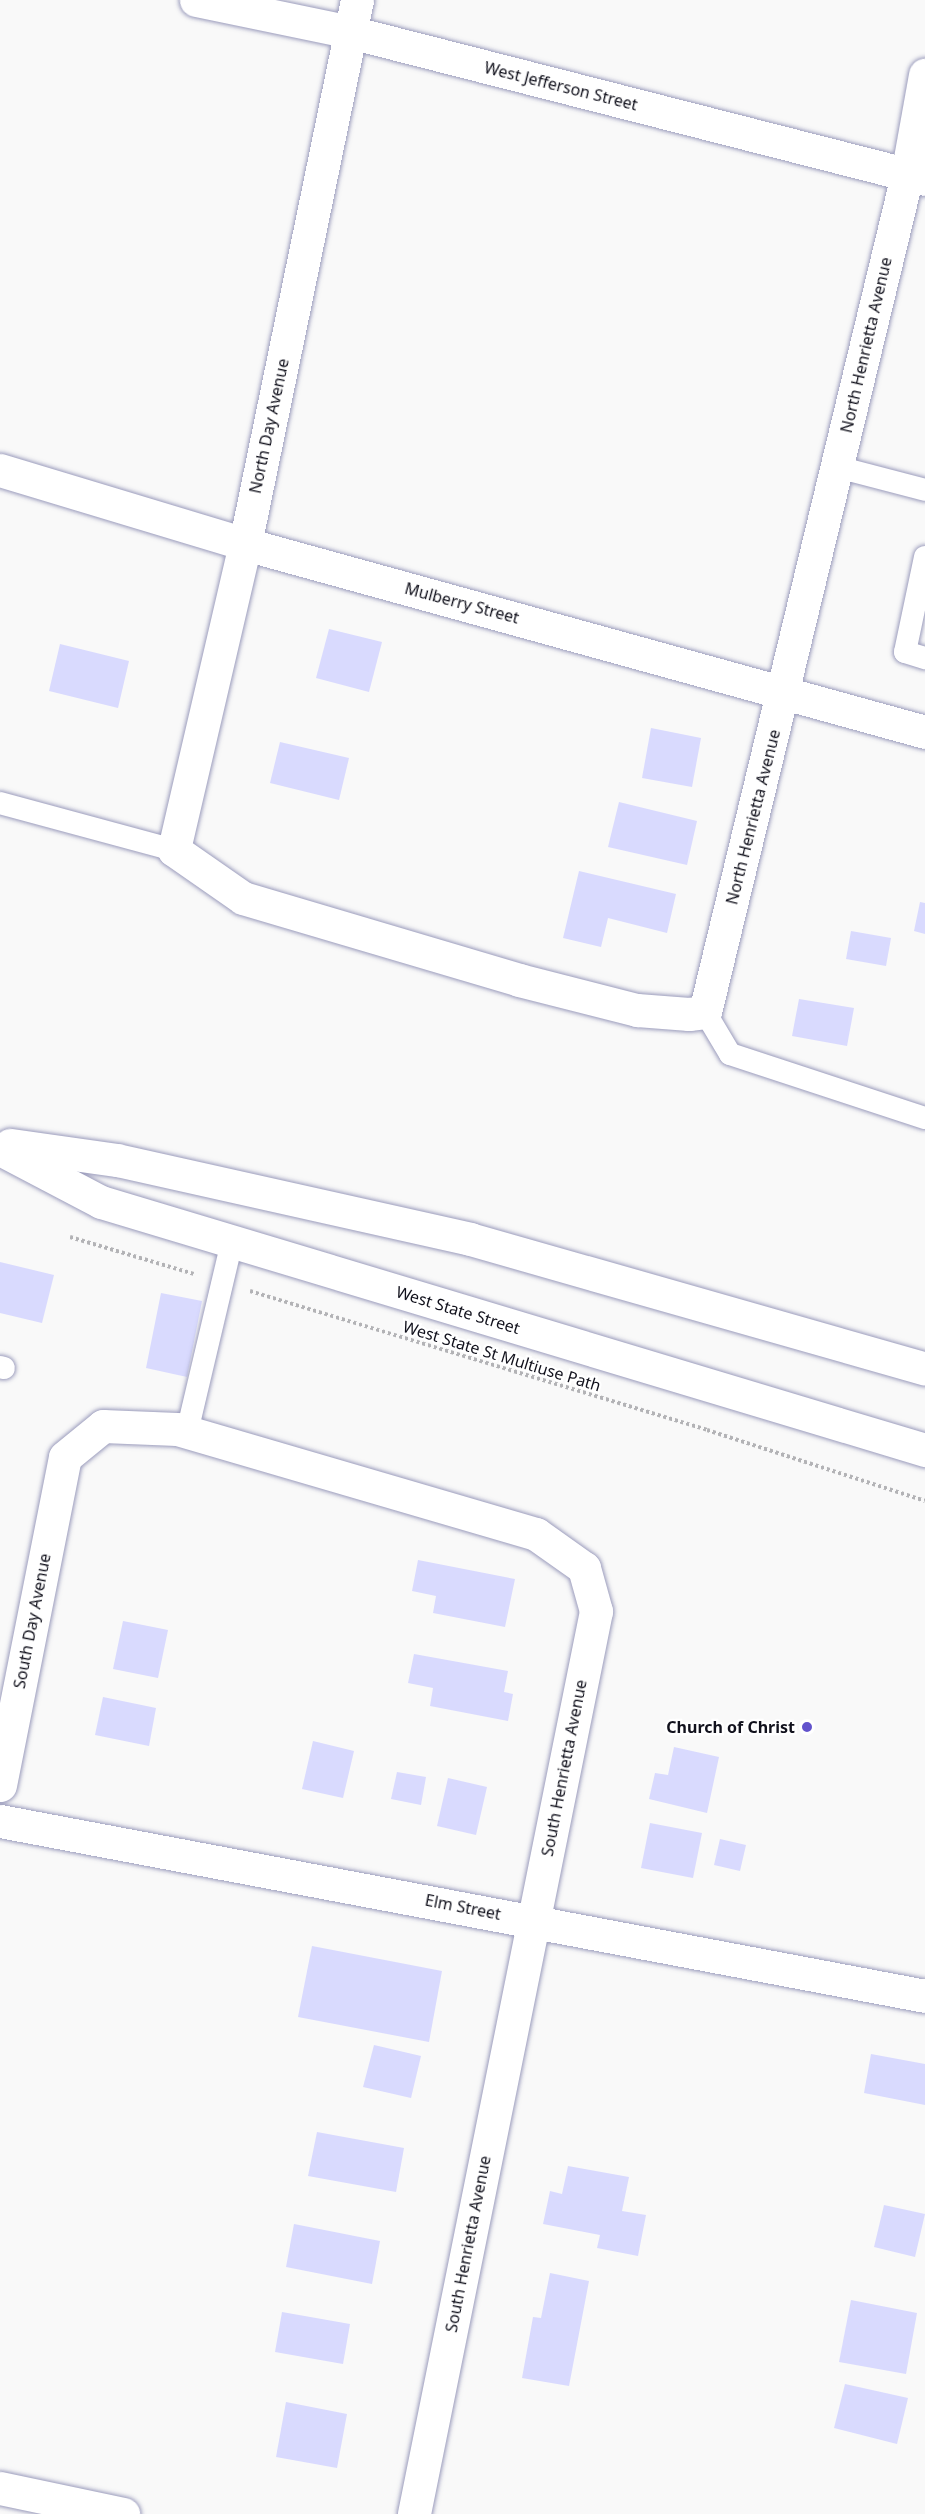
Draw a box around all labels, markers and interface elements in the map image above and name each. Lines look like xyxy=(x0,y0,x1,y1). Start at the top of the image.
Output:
street label: West Jefferson Street xyxy=(482,58,640,114)
street label: North Henrietta Avenue xyxy=(836,255,896,435)
street label: North Day Avenue xyxy=(245,357,293,495)
street label: Mulberry Street xyxy=(403,579,521,627)
street label: North Henrietta Avenue xyxy=(722,728,784,906)
street label: West State Street xyxy=(394,1282,522,1338)
street label: West State St Multiuse Path xyxy=(401,1317,603,1395)
street label: South Day Avenue xyxy=(9,1552,55,1690)
street label: South Henrietta Avenue xyxy=(537,1678,591,1858)
place label: Church of Christ xyxy=(666,1717,795,1737)
marker: Church of Christ xyxy=(800,1720,814,1734)
street label: Elm Street xyxy=(423,1890,503,1924)
street label: South Henrietta Avenue xyxy=(441,2154,495,2334)

